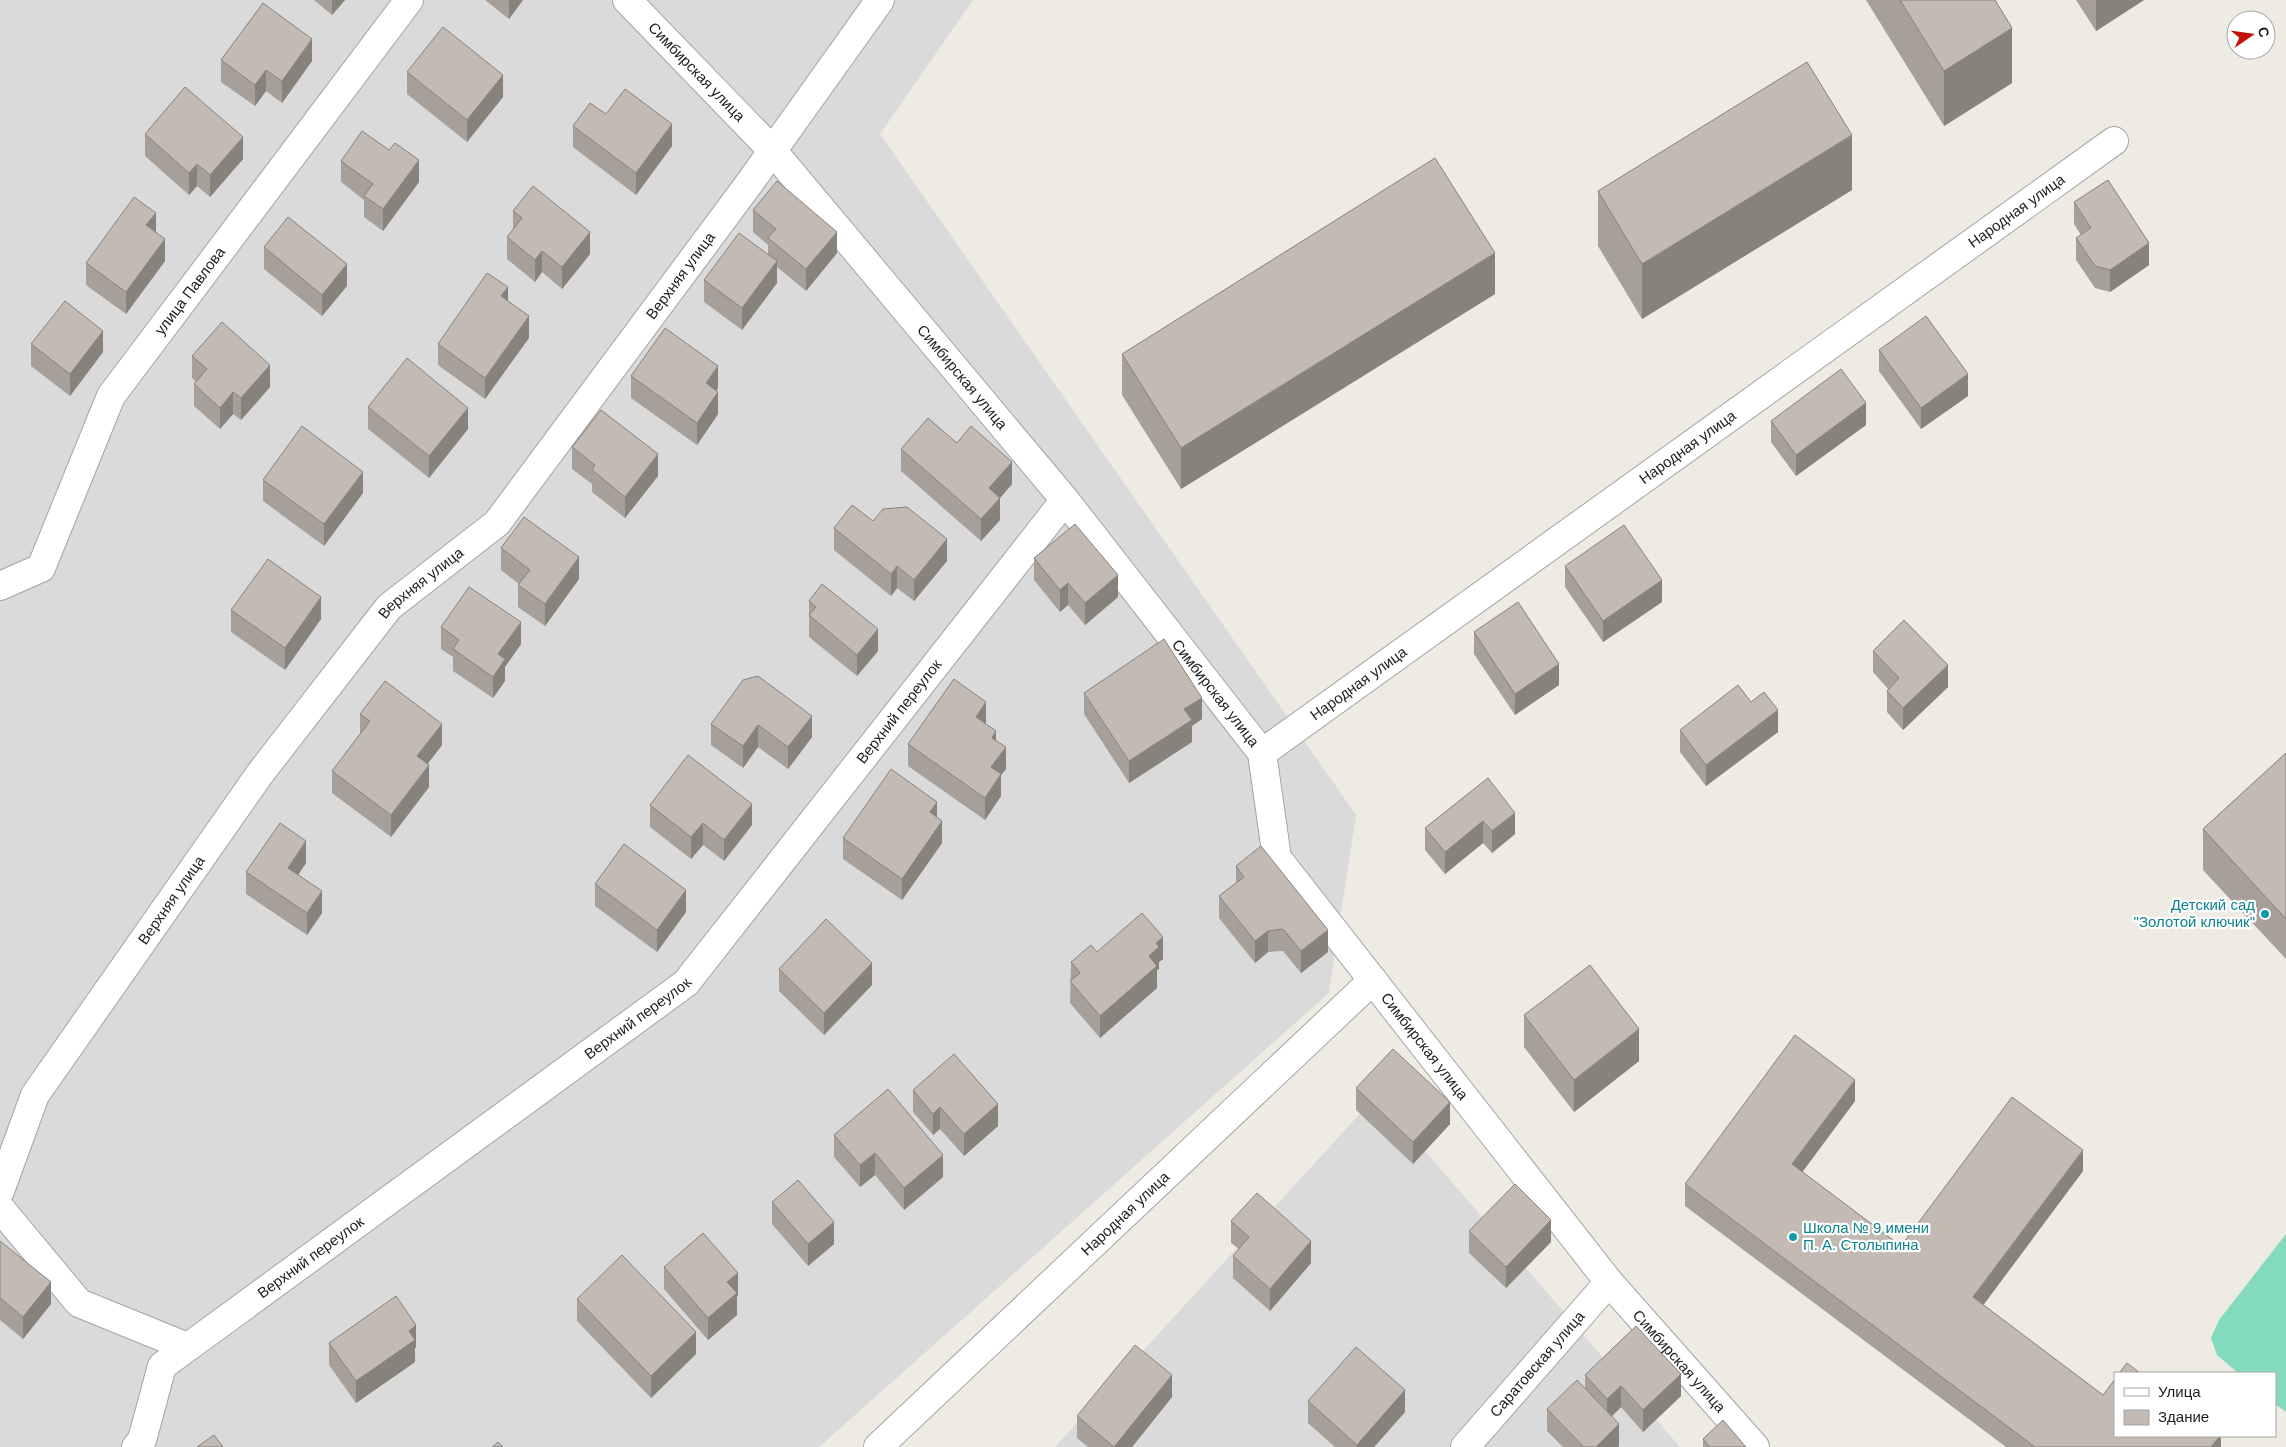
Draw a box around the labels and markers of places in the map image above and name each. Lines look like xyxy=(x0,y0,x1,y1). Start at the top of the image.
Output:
place label: Детский сад "Золотой ключик" xyxy=(2134,896,2255,930)
marker: Детский сад "Золотой ключик" xyxy=(2259,908,2271,920)
place label: Школа № 9 имени П. А. Столыпина xyxy=(1803,1219,1929,1253)
marker: Школа № 9 имени П. А. Столыпина xyxy=(1787,1231,1799,1243)

